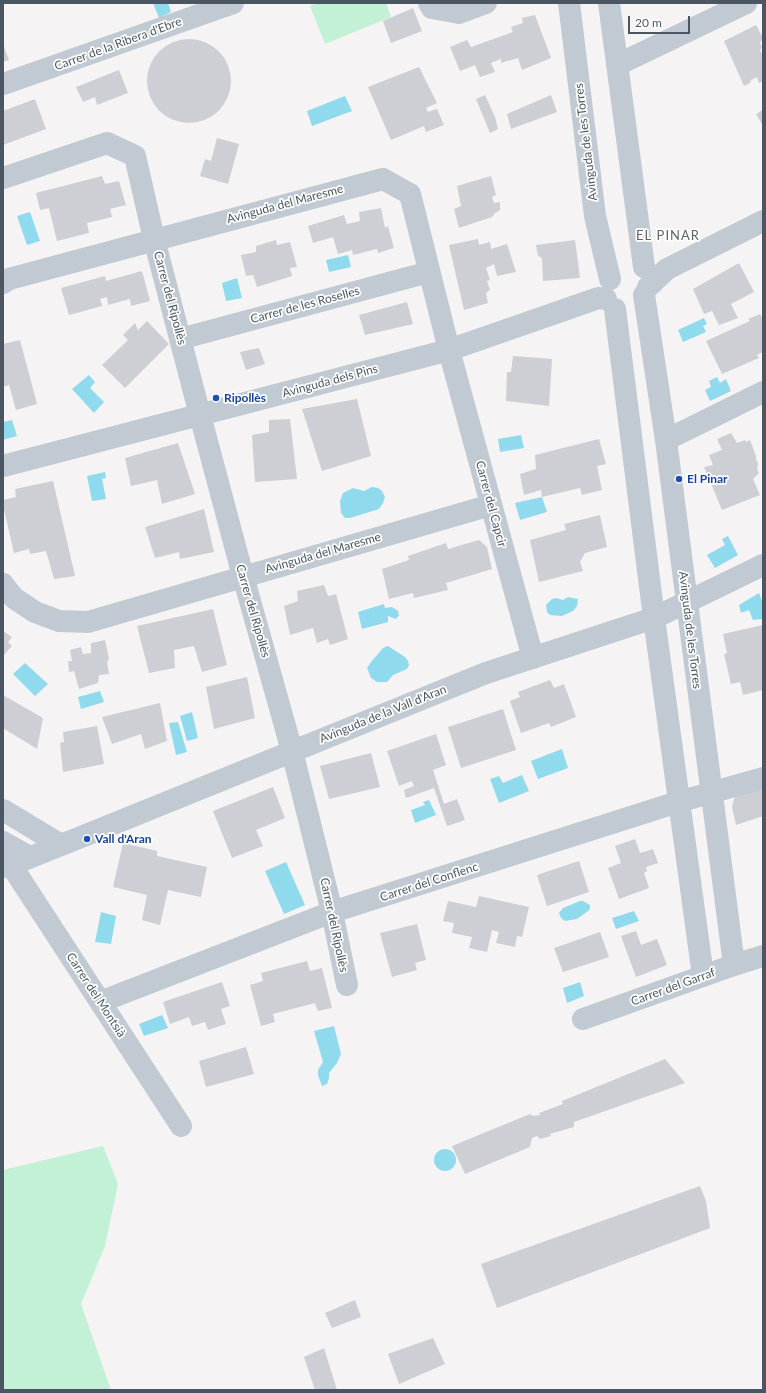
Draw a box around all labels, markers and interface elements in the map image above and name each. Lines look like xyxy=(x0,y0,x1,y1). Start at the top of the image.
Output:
scale bar xyxy=(630,8,692,34)
street label: Carrer de la Ribera d'Ebre xyxy=(53,14,183,74)
text: 20 m xyxy=(635,15,662,30)
street label: Avinguda de les Torres xyxy=(572,83,600,201)
street label: Avinguda del Maresme xyxy=(225,182,345,226)
district label: EL PINAR xyxy=(636,228,700,244)
street label: Carrer del Ripollès xyxy=(151,250,189,346)
street label: Carrer de les Roselles xyxy=(249,283,361,327)
street label: Avinguda dels Pins xyxy=(281,361,379,401)
place label: Ripollès xyxy=(224,391,266,405)
marker: Ripollès xyxy=(211,393,221,403)
street label: Carrer del Capcir xyxy=(473,459,509,549)
place label: El Pinar xyxy=(687,472,728,486)
marker: El Pinar xyxy=(674,474,684,484)
street label: Avinguda del Maresme xyxy=(263,530,383,576)
street label: Carrer del Ripollès xyxy=(233,563,273,659)
street label: Avinguda de les Torres xyxy=(676,571,704,689)
street label: Avinguda de la Vall d'Aran xyxy=(317,682,449,746)
place label: Vall d'Aran xyxy=(95,832,152,846)
marker: Vall d'Aran xyxy=(82,834,92,844)
street label: Carrer del Conflenc xyxy=(378,859,480,905)
street label: Carrer del Ripollès xyxy=(317,876,351,974)
street label: Carrer del Montsià xyxy=(63,950,129,1040)
street label: Carrer del Garraf xyxy=(629,965,717,1009)

